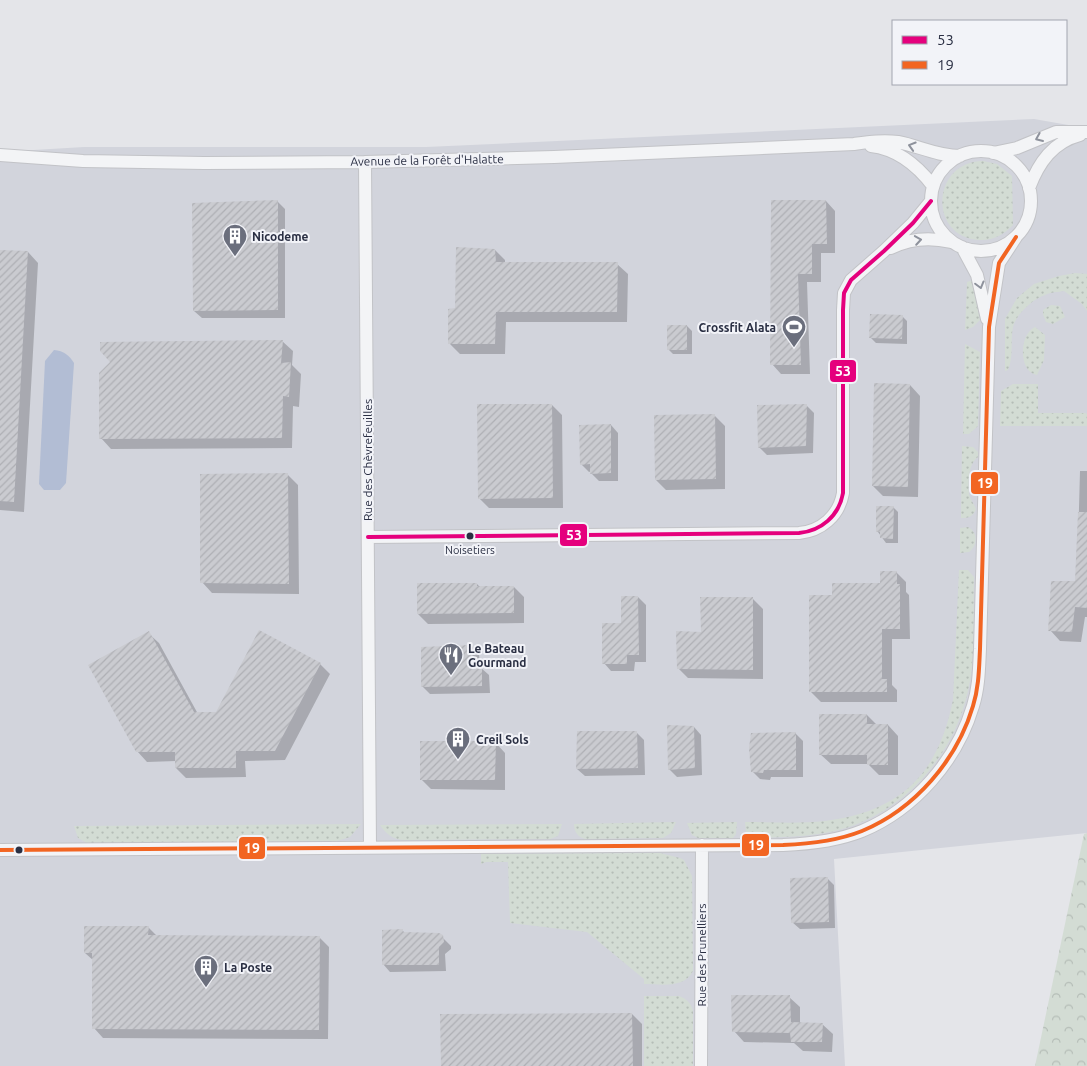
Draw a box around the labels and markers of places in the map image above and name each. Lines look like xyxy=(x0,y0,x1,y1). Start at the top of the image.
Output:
building icon: Nicodeme xyxy=(222,223,248,257)
place label: Nicodeme xyxy=(252,230,309,243)
sports icon: Crossfit Alata xyxy=(781,314,807,348)
place label: Crossfit Alata xyxy=(698,321,776,334)
marker: Noisetiers xyxy=(465,531,475,541)
place label: Noisetiers xyxy=(445,544,495,556)
restaurant icon: Le Bateau Gourmand xyxy=(438,642,464,676)
place label: Le Bateau Gourmand xyxy=(468,642,527,669)
building icon: Creil Sols xyxy=(445,726,471,760)
place label: Creil Sols xyxy=(476,733,529,746)
unlabelled marker xyxy=(14,845,24,855)
building icon: La Poste xyxy=(193,954,219,988)
place label: La Poste xyxy=(224,961,272,974)

